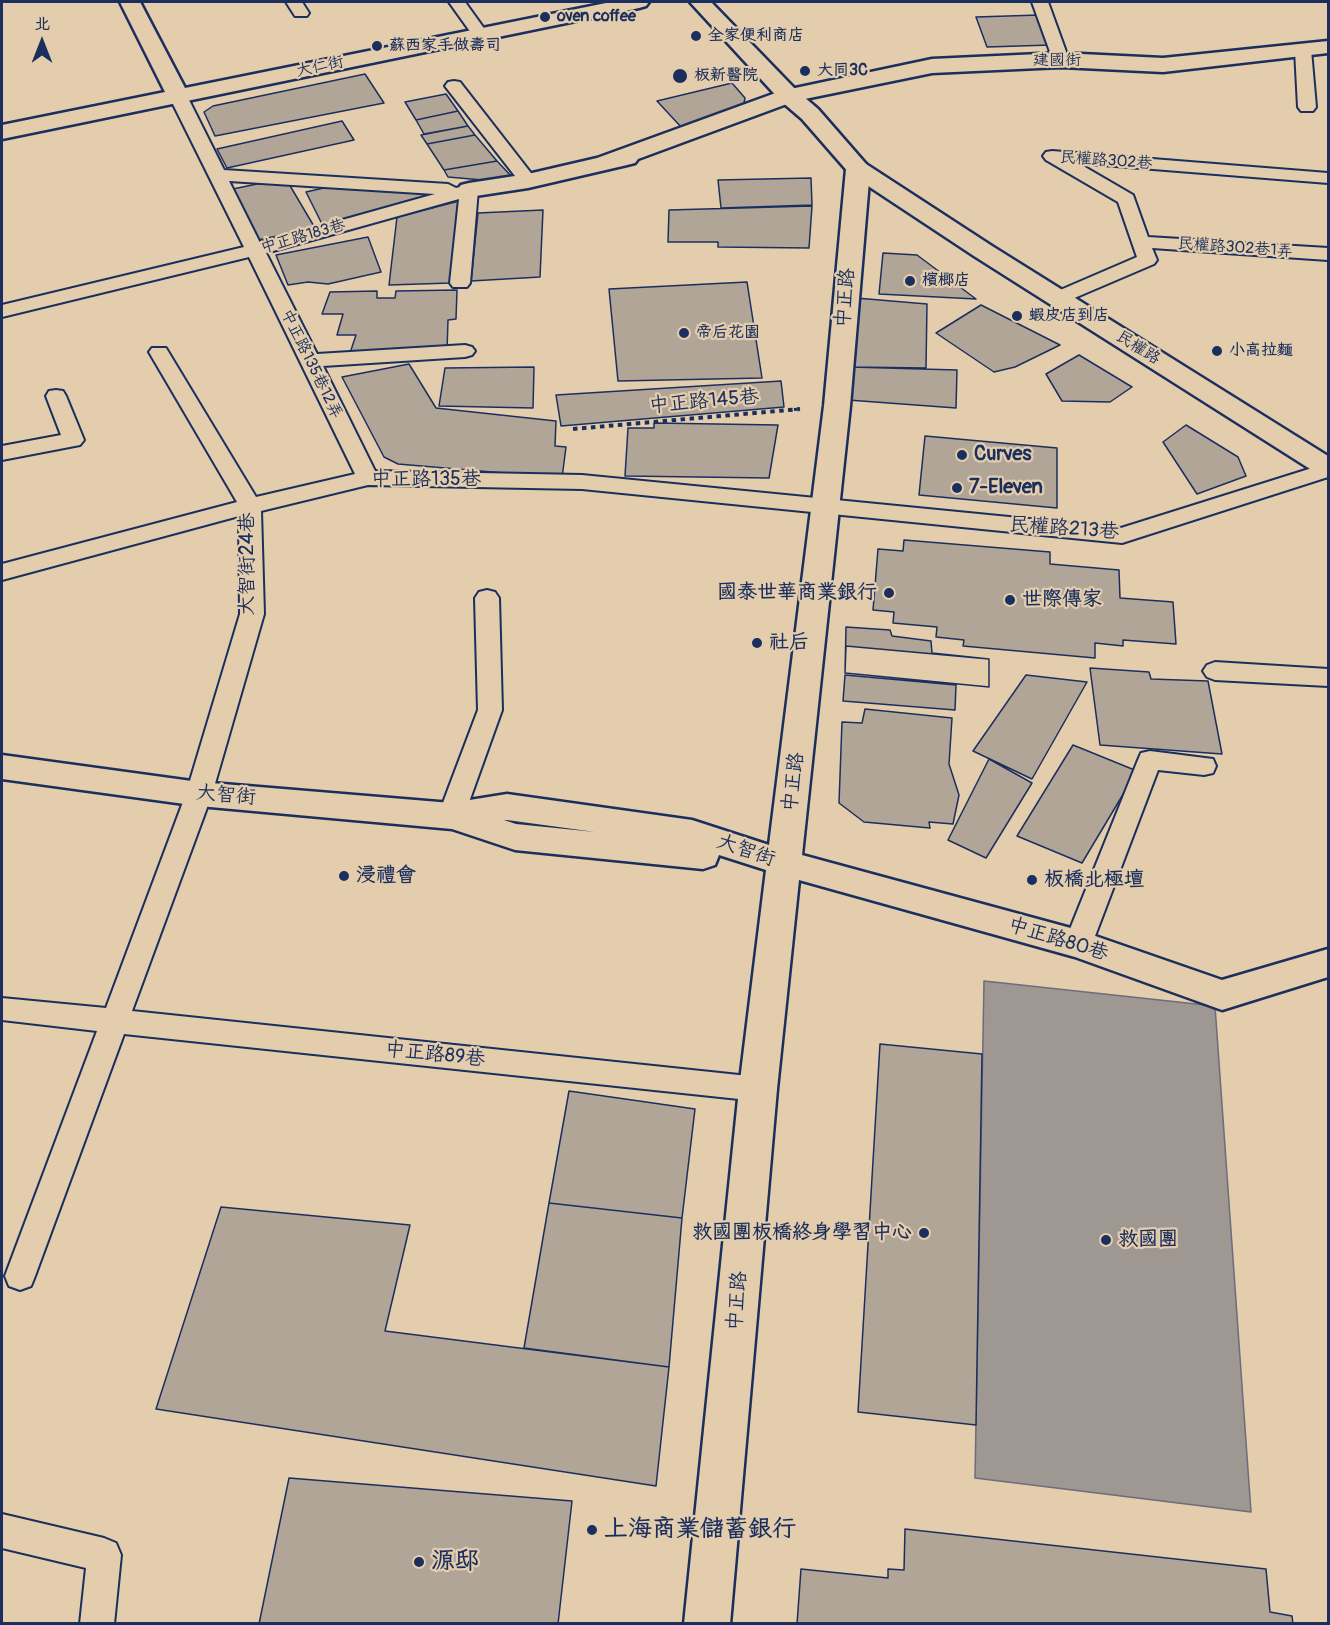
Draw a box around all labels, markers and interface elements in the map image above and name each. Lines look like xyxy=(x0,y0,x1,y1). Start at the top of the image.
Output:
place label: oven coffee xyxy=(557,7,636,27)
marker: oven coffee xyxy=(538,10,552,24)
north arrow xyxy=(12,12,72,72)
text: 北 xyxy=(34,14,50,34)
place label: 全家便利商店 xyxy=(708,26,804,46)
marker: 全家便利商店 xyxy=(689,29,703,43)
place label: 蘇西家手做壽司 xyxy=(389,36,501,56)
marker: 蘇西家手做壽司 xyxy=(370,39,384,53)
street label: 建國街 xyxy=(1033,51,1081,71)
street label: 大仁街 xyxy=(295,53,345,81)
place label: 大同3C xyxy=(817,61,868,81)
marker: 大同3C xyxy=(798,64,812,78)
place label: 板新醫院 xyxy=(694,66,758,86)
marker: 板新醫院 xyxy=(671,67,689,85)
street label: 民權路302巷 xyxy=(1059,148,1153,174)
street label: 中正路183巷 xyxy=(258,216,348,258)
street label: 民權路302巷1弄 xyxy=(1177,234,1293,262)
street label: 中正路 xyxy=(831,267,861,329)
place label: 檳榔店 xyxy=(922,271,970,291)
marker: 檳榔店 xyxy=(903,274,917,288)
street label: 中正路135巷12弄 xyxy=(276,306,346,422)
place label: 蝦皮店到店 xyxy=(1029,306,1109,326)
marker: 蝦皮店到店 xyxy=(1010,309,1024,323)
place label: 帝后花園 xyxy=(696,323,760,343)
marker: 帝后花園 xyxy=(677,326,691,340)
street label: 民權路 xyxy=(1113,327,1163,369)
place label: 小高拉麵 xyxy=(1229,341,1293,361)
marker: 小高拉麵 xyxy=(1210,344,1224,358)
street label: 中正路145巷 xyxy=(648,385,760,419)
place label: Curves xyxy=(974,443,1031,467)
marker: Curves xyxy=(955,448,969,462)
street label: 中正路135巷 xyxy=(371,468,481,492)
place label: 7-Eleven xyxy=(969,476,1043,500)
marker: 7-Eleven xyxy=(950,481,964,495)
street label: 大智街24巷 xyxy=(236,513,260,615)
street label: 民權路213巷 xyxy=(1008,513,1120,545)
place label: 國泰世華商業銀行 xyxy=(717,581,877,605)
marker: 國泰世華商業銀行 xyxy=(882,586,896,600)
place label: 世際傳家 xyxy=(1022,588,1102,612)
marker: 世際傳家 xyxy=(1003,593,1017,607)
place label: 社后 xyxy=(769,631,809,655)
marker: 社后 xyxy=(750,636,764,650)
street label: 中正路 xyxy=(778,751,810,813)
street label: 大智街 xyxy=(195,781,257,811)
street label: 大智街 xyxy=(714,830,778,872)
place label: 浸禮會 xyxy=(356,864,416,888)
place label: 板橋北極壇 xyxy=(1044,868,1144,892)
marker: 浸禮會 xyxy=(337,869,351,883)
marker: 板橋北極壇 xyxy=(1025,873,1039,887)
street label: 中正路80巷 xyxy=(1005,913,1111,967)
street label: 中正路89巷 xyxy=(384,1038,486,1072)
place label: 救國團板橋終身學習中心 xyxy=(692,1221,912,1245)
marker: 救國團板橋終身學習中心 xyxy=(917,1226,931,1240)
place label: 救國團 xyxy=(1118,1228,1178,1252)
marker: 救國團 xyxy=(1099,1233,1113,1247)
street label: 中正路 xyxy=(723,1270,753,1332)
place label: 上海商業儲蓄銀行 xyxy=(604,1516,796,1544)
marker: 上海商業儲蓄銀行 xyxy=(585,1523,599,1537)
place label: 源邸 xyxy=(431,1548,479,1576)
marker: 源邸 xyxy=(412,1555,426,1569)

